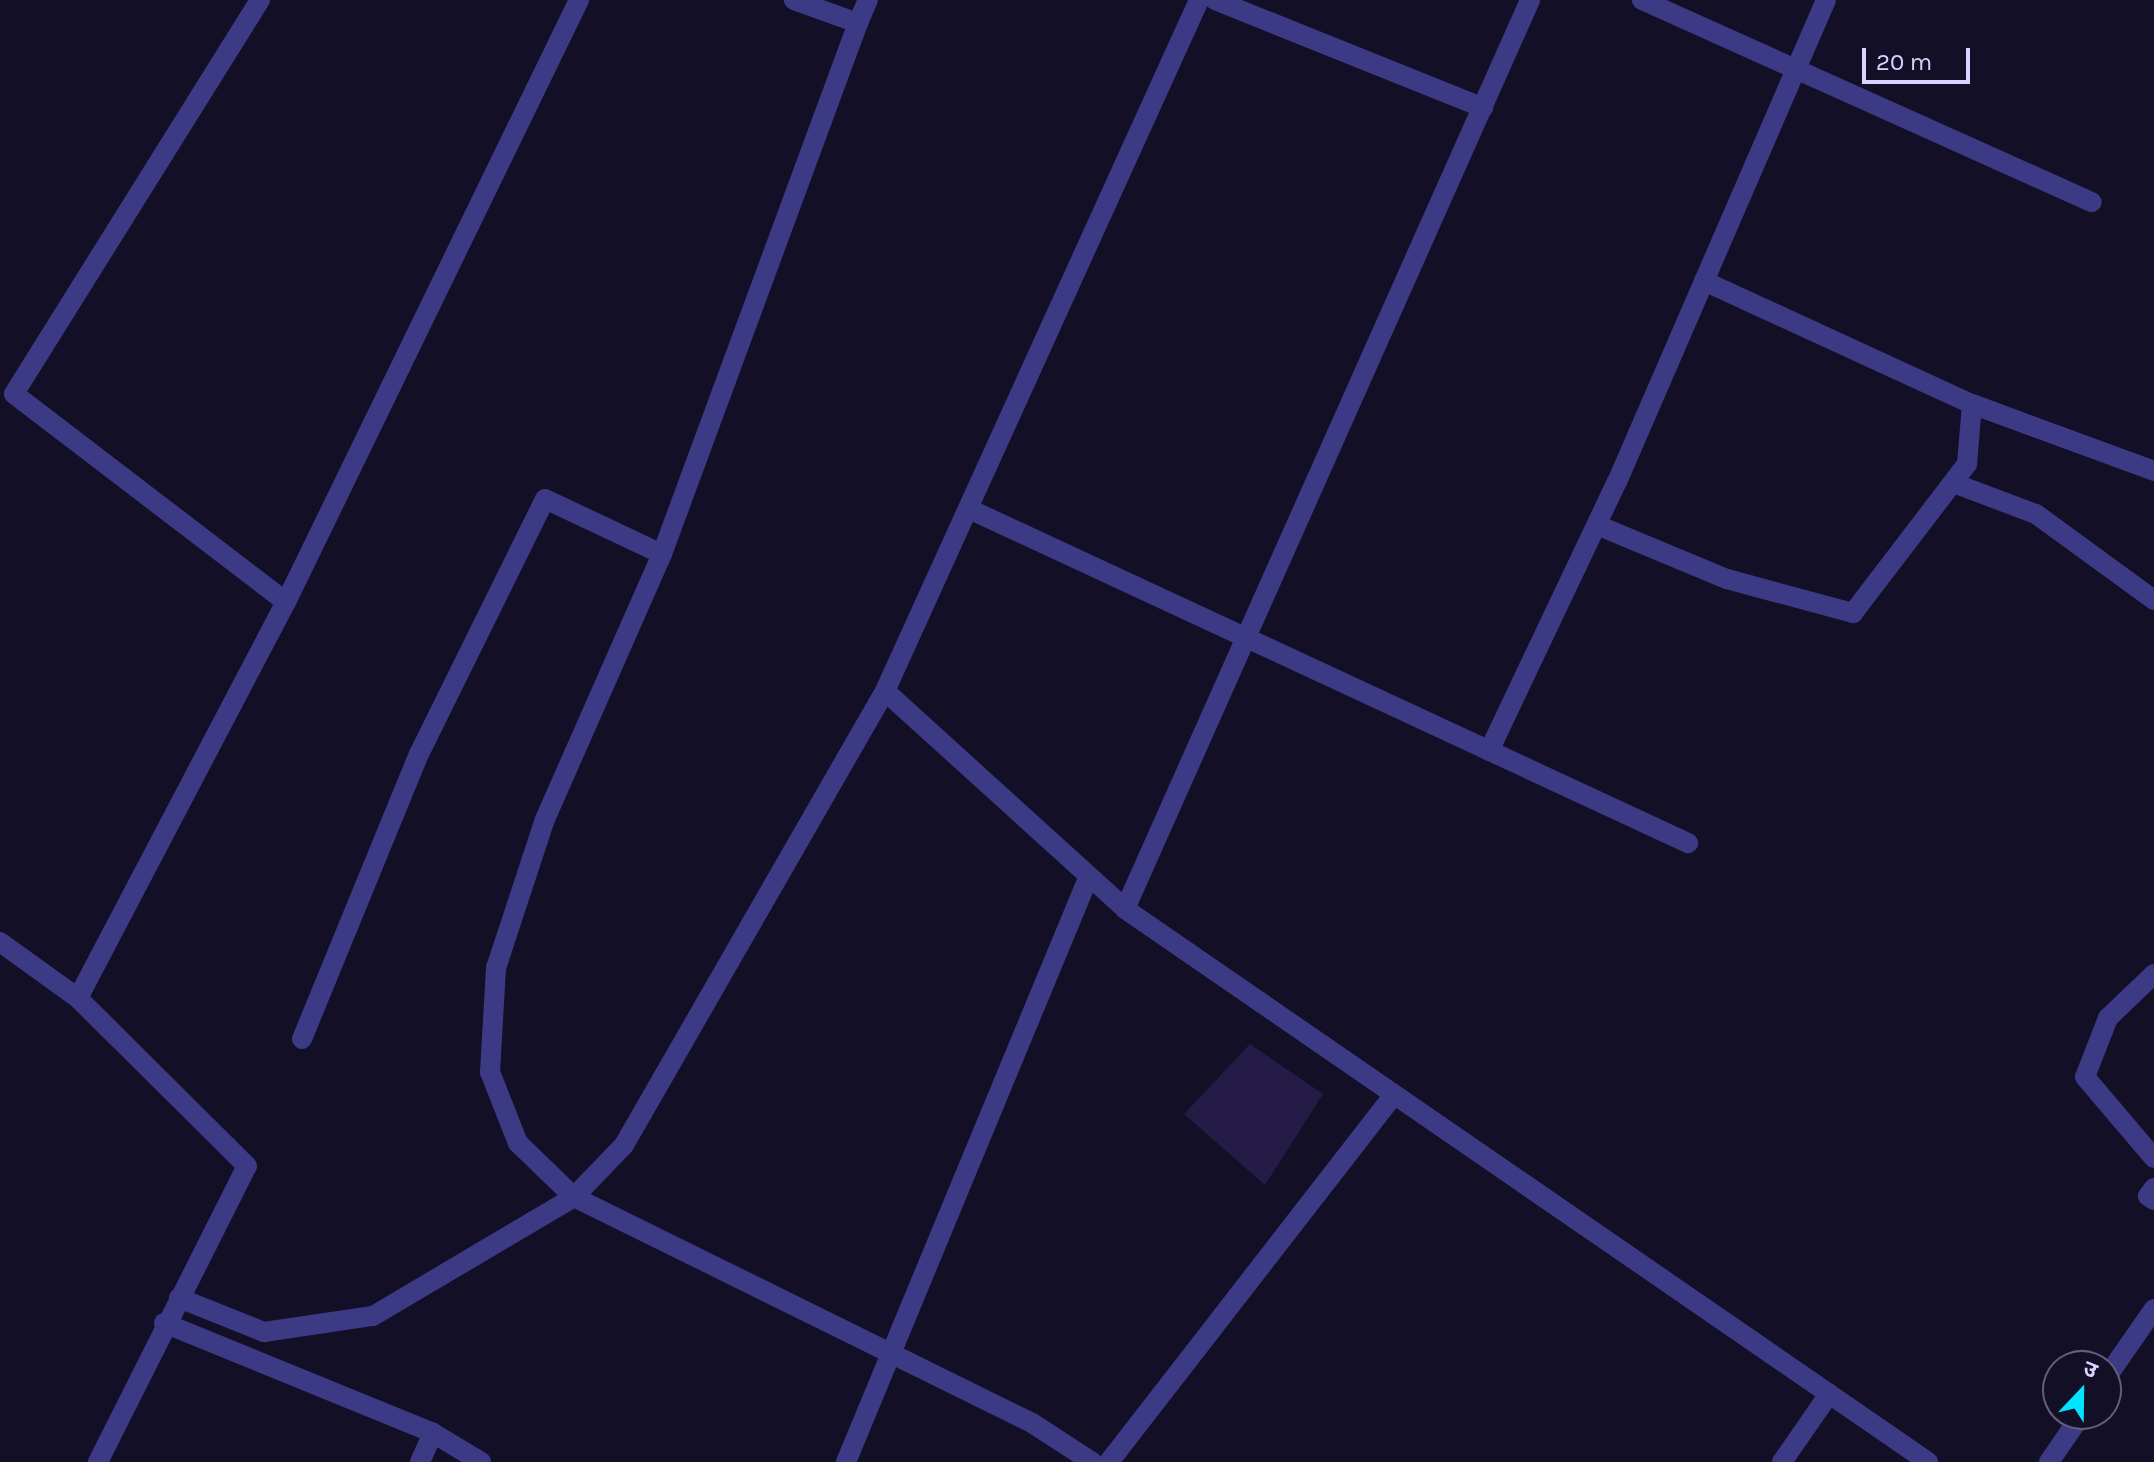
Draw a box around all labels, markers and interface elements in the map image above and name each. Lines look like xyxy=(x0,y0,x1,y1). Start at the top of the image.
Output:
scale bar xyxy=(1866,32,1974,82)
text: 20 m xyxy=(1876,48,1932,76)
north arrow xyxy=(2042,1350,2122,1430)
text: उ xyxy=(2079,1355,2101,1384)

